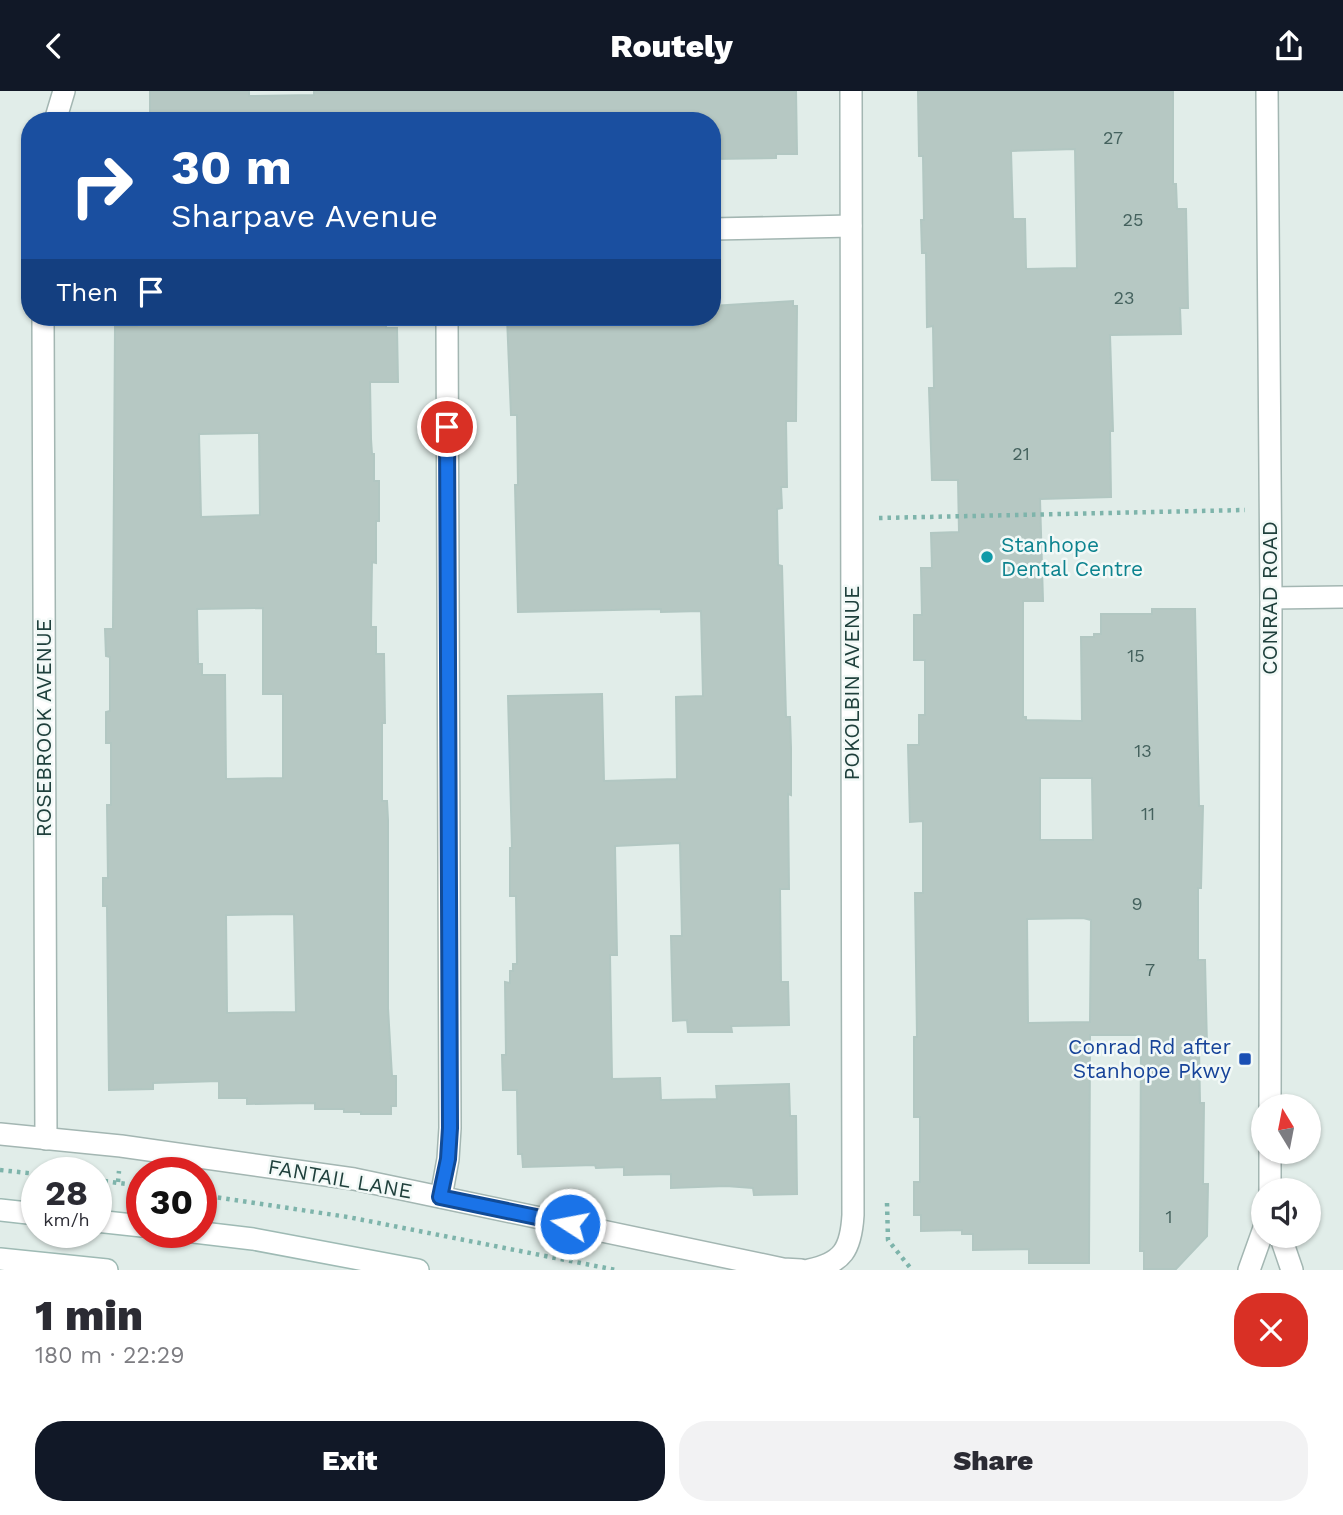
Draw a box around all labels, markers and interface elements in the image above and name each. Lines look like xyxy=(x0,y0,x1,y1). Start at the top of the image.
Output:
icon: back xyxy=(35,27,73,65)
text: Routely xyxy=(610,27,733,65)
icon: share xyxy=(1270,27,1308,65)
house number: 27 xyxy=(1103,127,1123,148)
text: 30 m xyxy=(171,138,292,196)
icon: right xyxy=(56,140,147,231)
text: Sharpave Avenue xyxy=(171,197,438,235)
house number: 25 xyxy=(1123,209,1143,230)
icon: arrive xyxy=(132,273,170,311)
text: Then xyxy=(56,277,118,307)
house number: 23 xyxy=(1114,287,1135,308)
pin xyxy=(417,397,477,457)
icon: arrive xyxy=(428,408,466,446)
house number: 21 xyxy=(1012,443,1030,464)
street label: CONRAD ROAD xyxy=(1257,521,1282,675)
place label: Stanhope Dental Centre xyxy=(1001,532,1143,581)
marker: Stanhope Dental Centre xyxy=(979,549,995,565)
street label: POKOLBIN AVENUE xyxy=(839,586,864,780)
street label: ROSEBROOK AVENUE xyxy=(31,619,56,837)
house number: 15 xyxy=(1127,645,1145,666)
house number: 13 xyxy=(1134,740,1152,761)
house number: 11 xyxy=(1141,803,1155,824)
house number: 9 xyxy=(1131,893,1143,914)
house number: 7 xyxy=(1145,959,1155,980)
place label: Conrad Rd after Stanhope Pkwy xyxy=(1068,1034,1231,1083)
marker: Conrad Rd after Stanhope Pkwy xyxy=(1237,1051,1253,1067)
north arrow xyxy=(1251,1094,1321,1164)
map controls xyxy=(1251,1094,1321,1248)
street label: FANTAIL LANE xyxy=(266,1154,414,1203)
speed limit sign: 30 xyxy=(126,1157,217,1248)
text: 28 xyxy=(45,1172,88,1214)
button: sound xyxy=(1251,1178,1321,1248)
position arrow xyxy=(533,1187,607,1261)
house number: 1 xyxy=(1165,1206,1173,1227)
text: km/h xyxy=(43,1209,90,1230)
text: 1 min xyxy=(35,1291,143,1340)
button: close xyxy=(1234,1293,1308,1367)
text: 180 m · 22:29 xyxy=(35,1342,184,1369)
button: Exit xyxy=(35,1421,665,1501)
button: Share xyxy=(679,1421,1308,1501)

